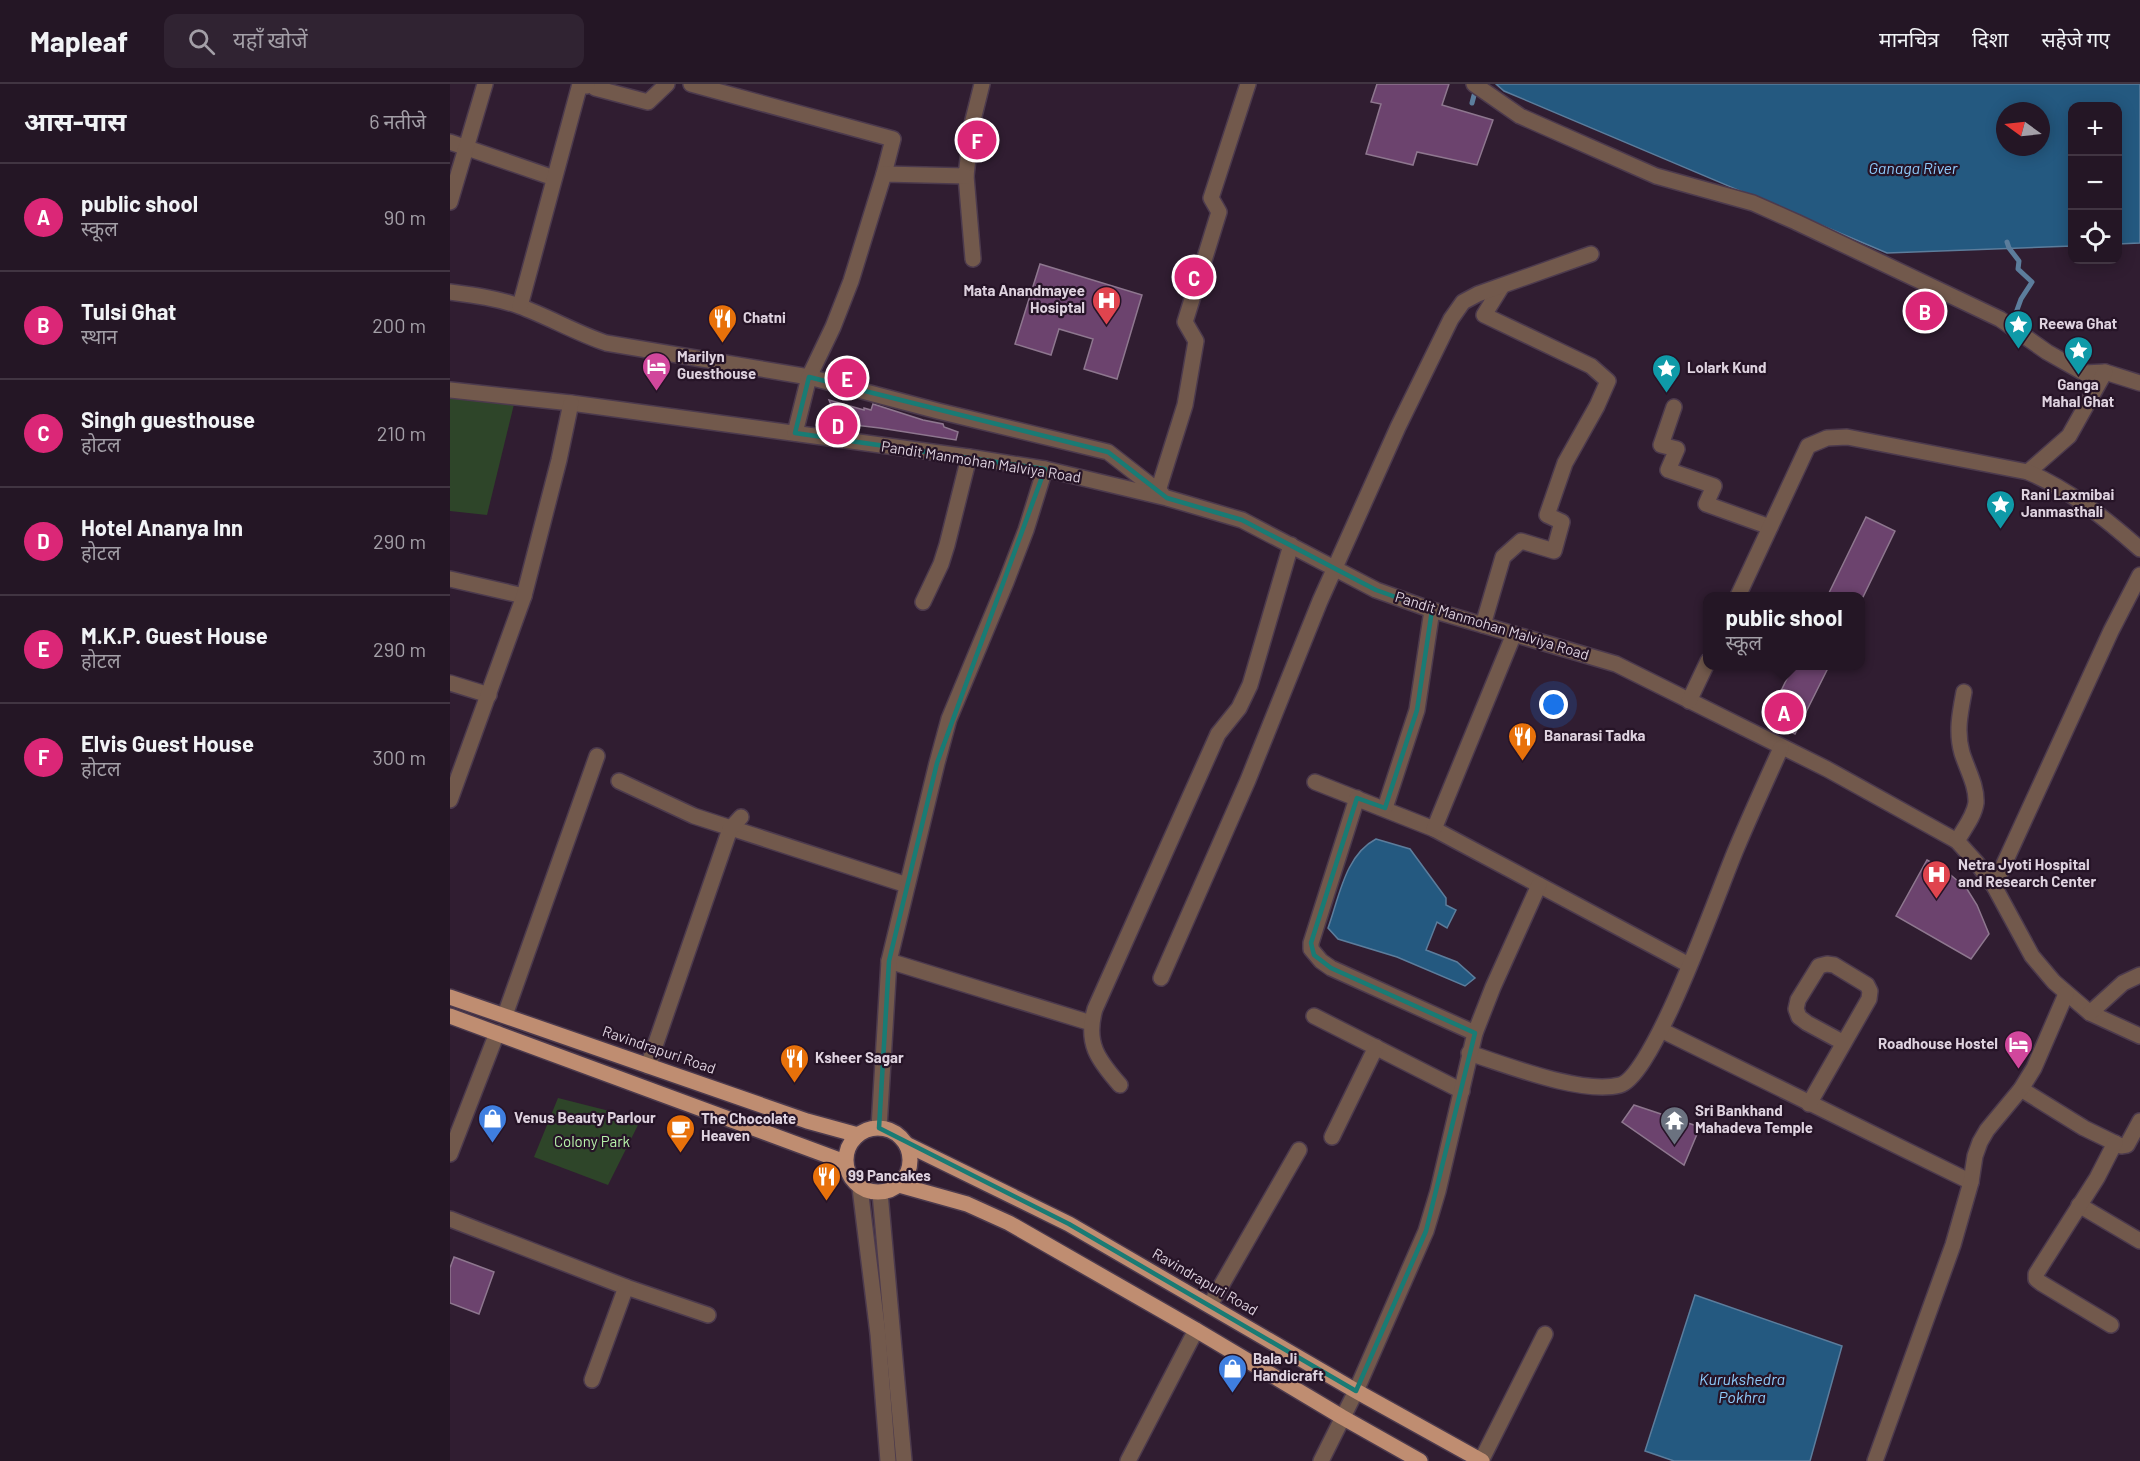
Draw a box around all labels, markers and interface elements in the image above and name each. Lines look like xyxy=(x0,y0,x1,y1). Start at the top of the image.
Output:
search box xyxy=(164,14,584,68)
text: Mapleaf xyxy=(30,24,128,58)
icon: search xyxy=(185,25,218,58)
text: यहाँ खोजें xyxy=(233,26,308,52)
text: मानचित्र xyxy=(1879,26,1939,51)
text: दिशा xyxy=(1972,26,2008,51)
text: सहेजे गए xyxy=(2041,26,2110,51)
north arrow xyxy=(1996,102,2050,156)
map controls xyxy=(2068,102,2122,264)
button: + xyxy=(2068,102,2122,156)
text: आस-पास xyxy=(24,105,126,136)
text: 6 नतीजे xyxy=(369,109,426,133)
pin: F xyxy=(958,118,996,162)
button: − xyxy=(2068,156,2122,210)
water label: Ganaga River xyxy=(1868,158,1959,177)
text: public shool xyxy=(81,190,198,216)
text: A xyxy=(37,205,50,229)
text: 90 m xyxy=(384,205,426,229)
button: locate xyxy=(2068,210,2122,264)
text: स्कूल xyxy=(81,216,118,240)
pin: C xyxy=(1174,254,1214,300)
place label: Mata Anandmayee Hosiptal xyxy=(963,281,1085,316)
hospital icon: Mata Anandmayee Hosiptal xyxy=(1090,284,1122,326)
pin: B xyxy=(1906,288,1944,334)
text: Tulsi Ghat xyxy=(81,298,176,324)
restaurant icon: Chatni xyxy=(706,302,738,344)
place label: Chatni xyxy=(743,308,786,326)
place icon: Reewa Ghat xyxy=(2002,308,2034,350)
text: B xyxy=(37,313,50,337)
text: 200 m xyxy=(372,313,426,337)
place label: Reewa Ghat xyxy=(2039,314,2117,332)
text: स्थान xyxy=(81,324,117,348)
place icon: Ganga Mahal Ghat xyxy=(2062,334,2094,376)
place label: Marilyn Guesthouse xyxy=(677,347,756,382)
hotel icon: Marilyn Guesthouse xyxy=(640,350,672,392)
place icon: Lolark Kund xyxy=(1650,352,1682,394)
pin: E xyxy=(828,356,866,400)
place label: Lolark Kund xyxy=(1687,358,1766,376)
place label: Ganga Mahal Ghat xyxy=(2042,375,2114,410)
pin: D xyxy=(818,402,858,448)
text: Singh guesthouse xyxy=(81,406,255,432)
text: C xyxy=(37,421,50,445)
text: 210 m xyxy=(377,421,426,445)
text: होटल xyxy=(81,432,120,456)
street label: Pandit Manmohan Malviya Road xyxy=(880,436,1082,486)
place label: Rani Laxmibai Janmasthali xyxy=(2021,485,2114,520)
place icon: Rani Laxmibai Janmasthali xyxy=(1984,488,2016,530)
text: Hotel Ananya Inn xyxy=(81,514,243,540)
text: D xyxy=(37,529,50,553)
text: 290 m xyxy=(373,529,426,553)
text: होटल xyxy=(81,540,120,564)
street label: Pandit Manmohan Malviya Road xyxy=(1393,587,1592,663)
popup xyxy=(1703,592,1865,670)
text: public shool xyxy=(1725,604,1843,630)
text: M.K.P. Guest House xyxy=(81,622,268,648)
text: स्कूल xyxy=(1725,630,1762,654)
text: E xyxy=(38,637,49,661)
text: 290 m xyxy=(373,637,426,661)
text: होटल xyxy=(81,648,120,672)
your location xyxy=(1539,690,1568,719)
pin: A xyxy=(1764,690,1804,734)
restaurant icon: Banarasi Tadka xyxy=(1507,720,1539,762)
place label: Banarasi Tadka xyxy=(1544,726,1646,744)
text: Elvis Guest House xyxy=(81,730,254,756)
text: F xyxy=(38,745,49,769)
text: 300 m xyxy=(373,745,426,769)
text: होटल xyxy=(81,756,120,780)
place label: Netra Jyoti Hospital and Research Center xyxy=(1958,855,2096,890)
hospital icon: Netra Jyoti Hospital and Research Center xyxy=(1921,858,1953,900)
street label: Ravindrapuri Road xyxy=(600,1021,718,1077)
hotel icon: Roadhouse Hostel xyxy=(2003,1028,2035,1070)
place label: Roadhouse Hostel xyxy=(1878,1034,1998,1052)
restaurant icon: Ksheer Sagar xyxy=(778,1042,810,1084)
place label: Ksheer Sagar xyxy=(815,1048,904,1066)
place label: Sri Bankhand Mahadeva Temple xyxy=(1695,1101,1813,1136)
shop icon: Venus Beauty Parlour xyxy=(477,1102,509,1144)
temple icon: Sri Bankhand Mahadeva Temple xyxy=(1658,1104,1690,1146)
place label: Venus Beauty Parlour xyxy=(514,1108,656,1126)
place label: The Chocolate Heaven xyxy=(701,1109,796,1144)
cafe icon: The Chocolate Heaven xyxy=(664,1112,696,1154)
park label: Colony Park xyxy=(554,1132,631,1150)
restaurant icon: 99 Pancakes xyxy=(811,1160,843,1202)
place label: 99 Pancakes xyxy=(848,1166,931,1184)
street label: Ravindrapuri Road xyxy=(1150,1244,1261,1319)
place label: Bala Ji Handicraft xyxy=(1253,1349,1324,1384)
shop icon: Bala Ji Handicraft xyxy=(1216,1352,1248,1394)
water label: Kurukshedra Pokhra xyxy=(1699,1369,1785,1406)

